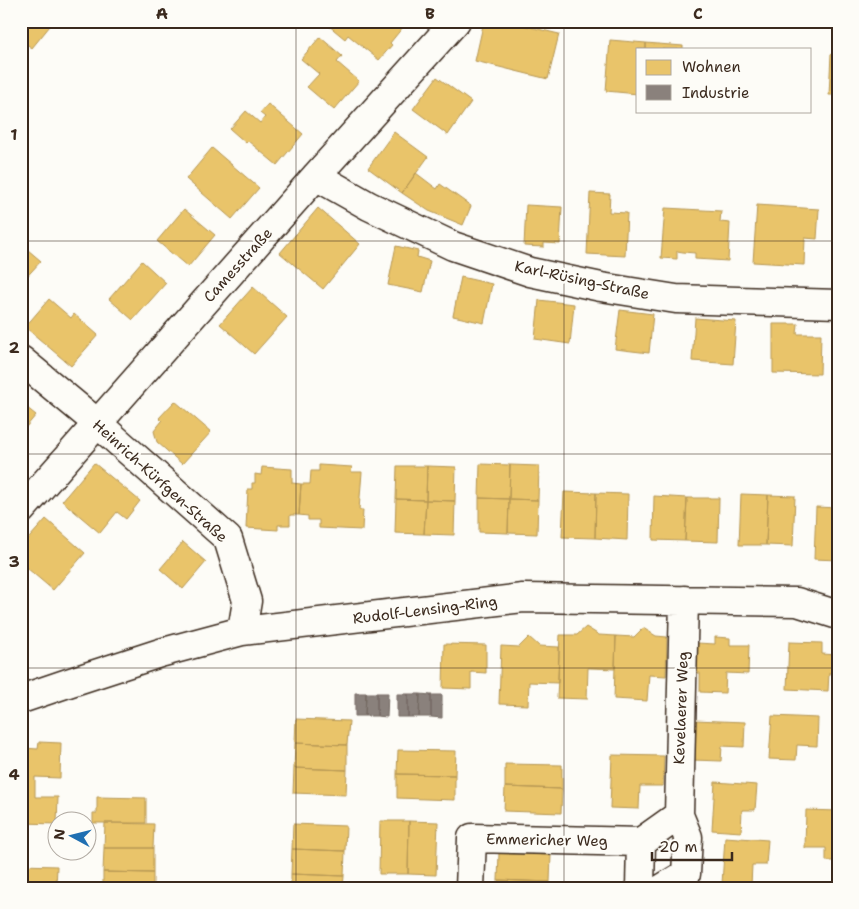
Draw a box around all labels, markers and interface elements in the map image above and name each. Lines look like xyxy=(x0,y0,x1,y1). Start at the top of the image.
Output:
text: A xyxy=(156,3,168,24)
text: B xyxy=(425,3,435,24)
text: C xyxy=(693,3,703,24)
legend xyxy=(636,48,812,112)
text: Wohnen xyxy=(682,57,741,77)
text: Industrie xyxy=(682,83,749,103)
text: 1 xyxy=(10,124,18,145)
street label: Camesstraße xyxy=(199,223,277,307)
street label: Karl-Rüsing-Straße xyxy=(513,256,651,304)
text: 2 xyxy=(8,337,20,358)
street label: Heinrich-Kürfgen-Straße xyxy=(88,415,232,547)
text: 3 xyxy=(8,551,20,572)
street label: Rudolf-Lensing-Ring xyxy=(352,591,498,629)
street label: Kevelaerer Weg xyxy=(669,651,693,765)
text: 4 xyxy=(8,764,20,785)
north arrow xyxy=(48,812,98,862)
text: N xyxy=(49,828,69,841)
street label: Emmericher Weg xyxy=(486,829,608,851)
scale bar xyxy=(652,829,732,861)
text: 20 m xyxy=(659,837,698,857)

